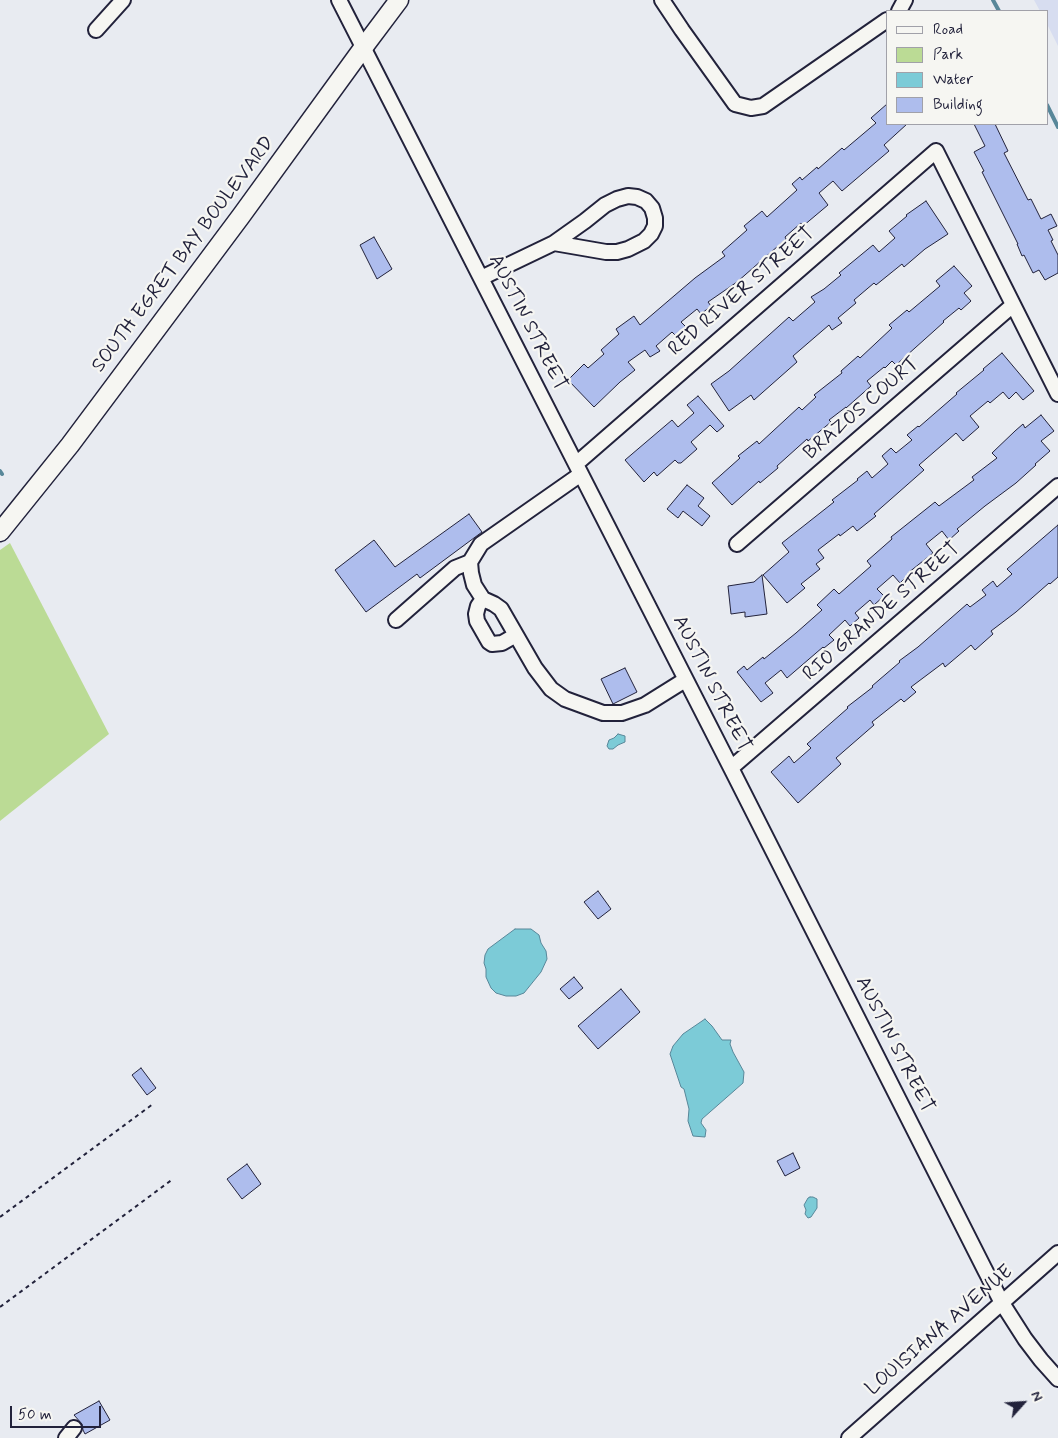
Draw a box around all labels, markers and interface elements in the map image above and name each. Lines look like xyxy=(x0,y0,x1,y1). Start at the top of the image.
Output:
legend xyxy=(886,10,1048,125)
text: Road xyxy=(933,20,963,40)
text: Park xyxy=(933,45,963,65)
text: Water xyxy=(933,70,973,90)
text: Building xyxy=(933,95,983,115)
street label: SOUTH EGRET BAY BOULEVARD xyxy=(87,132,281,378)
street label: RED RIVER STREET xyxy=(664,222,820,362)
street label: AUSTIN STREET xyxy=(482,251,572,395)
street label: BRAZOS COURT xyxy=(799,352,925,466)
street label: RIO GRANDE STREET xyxy=(799,537,965,687)
street label: AUSTIN STREET xyxy=(666,612,756,756)
street label: AUSTIN STREET xyxy=(849,973,939,1117)
street label: LOUISIANA AVENUE xyxy=(861,1260,1019,1402)
north arrow xyxy=(998,1378,1048,1428)
text: N xyxy=(1026,1388,1047,1405)
scale bar xyxy=(12,1396,104,1428)
text: 50 m xyxy=(18,1405,52,1425)

